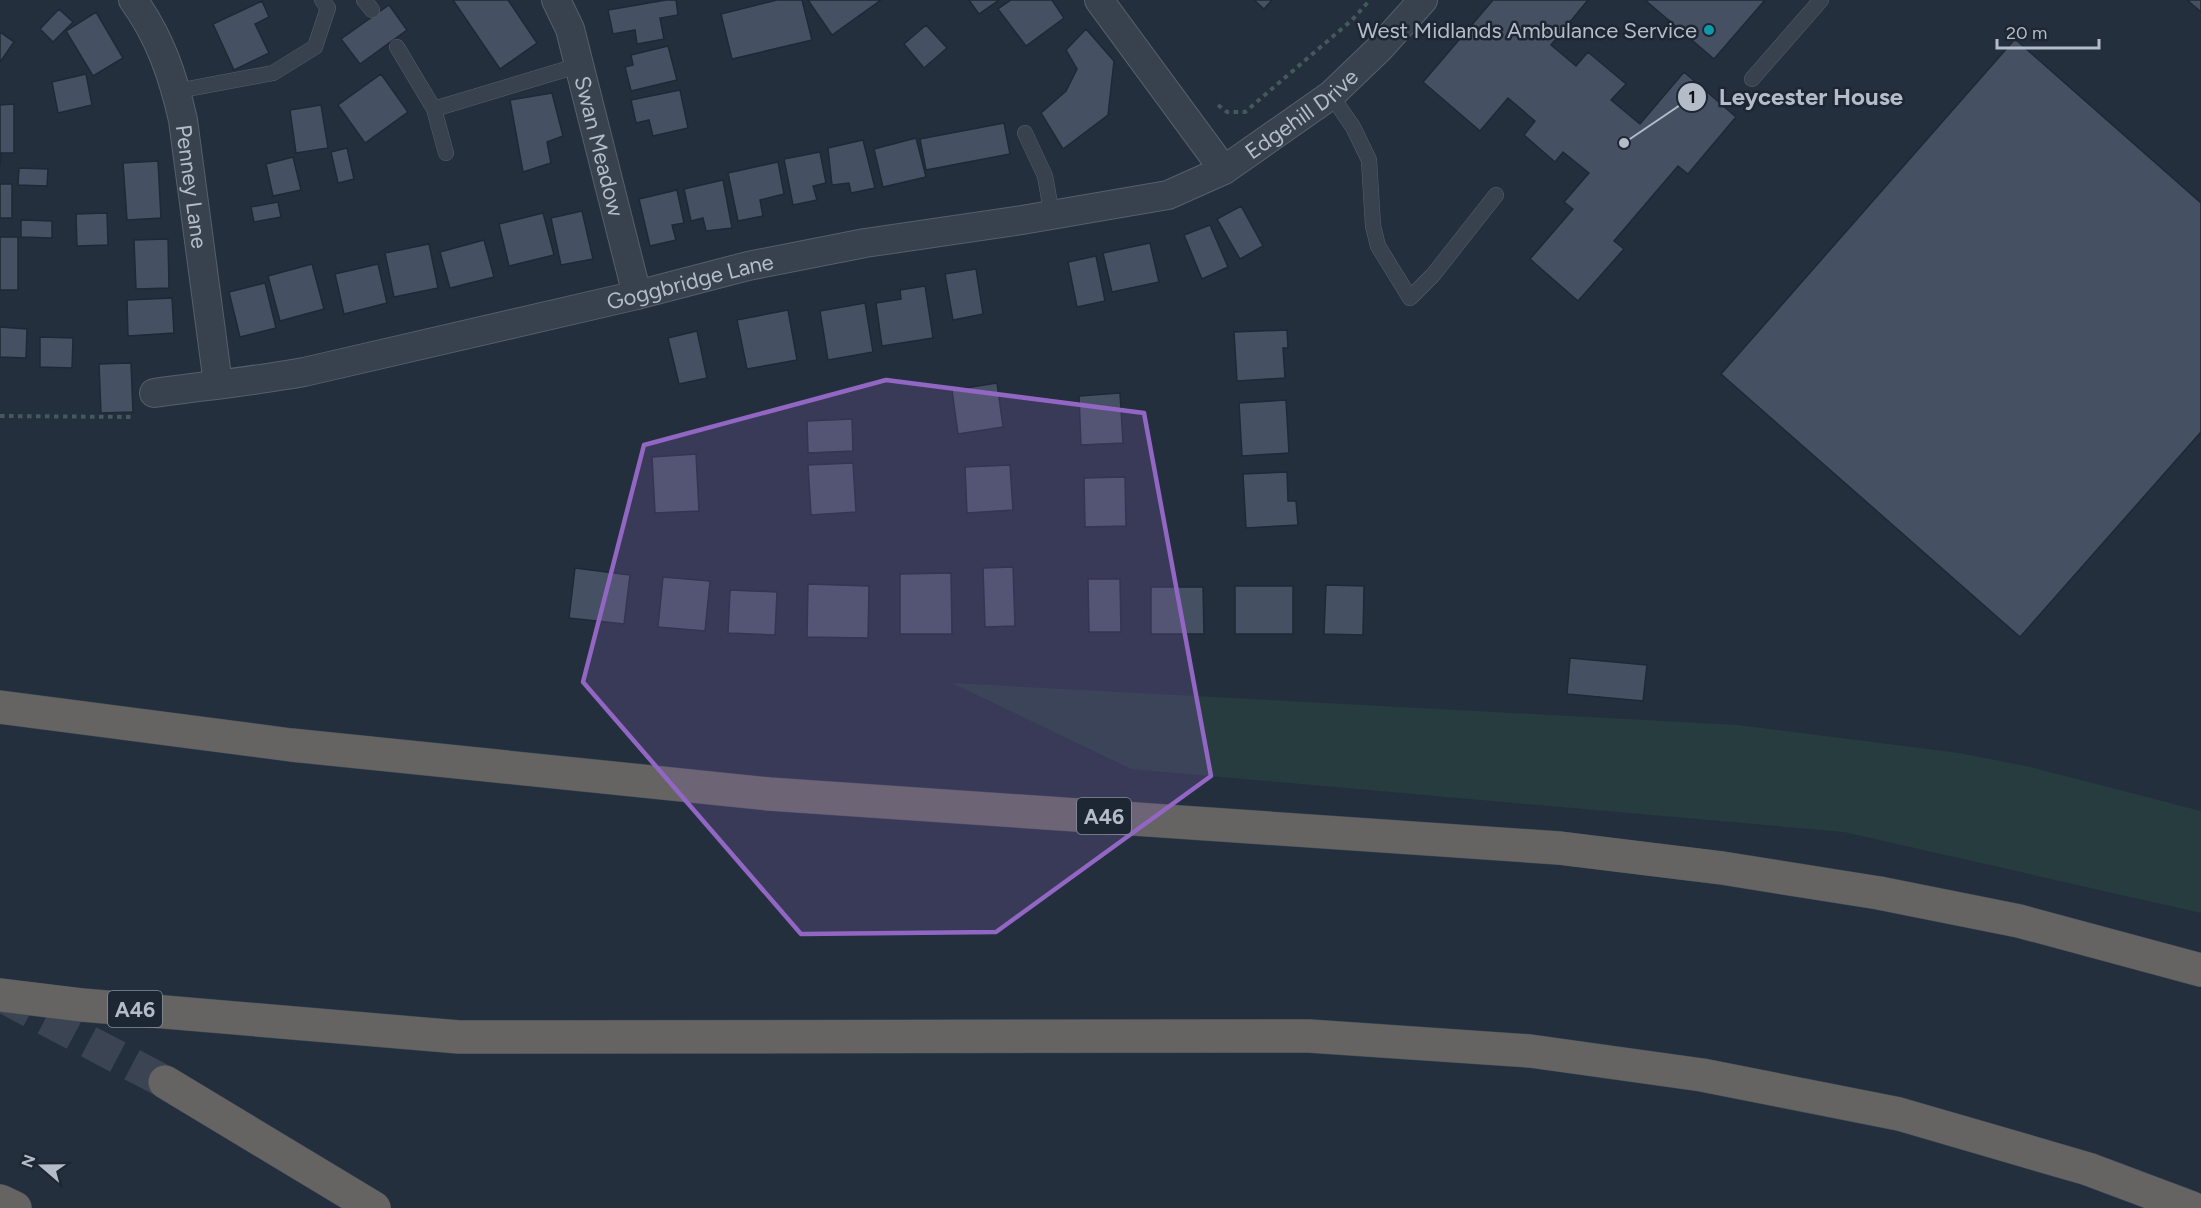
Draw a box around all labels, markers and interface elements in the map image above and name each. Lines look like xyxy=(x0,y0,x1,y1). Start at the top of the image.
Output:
scale bar xyxy=(1997,12,2099,50)
place label: West Midlands Ambulance Service xyxy=(1357,17,1697,44)
text: 20 m xyxy=(2006,22,2047,44)
marker: West Midlands Ambulance Service xyxy=(1702,23,1716,37)
street label: Edgehill Drive xyxy=(1240,63,1364,165)
street label: Swan Meadow xyxy=(569,73,630,220)
callout: Leycester House xyxy=(1677,76,1915,118)
text: Leycester House xyxy=(1719,82,1903,111)
text: 1 xyxy=(1688,86,1696,108)
street label: Penney Lane xyxy=(170,123,213,250)
street label: Goggbridge Lane xyxy=(604,248,776,315)
road number: A46 xyxy=(1077,798,1131,834)
road number: A46 xyxy=(108,991,162,1027)
north arrow xyxy=(12,1136,72,1196)
text: N xyxy=(17,1152,39,1170)

